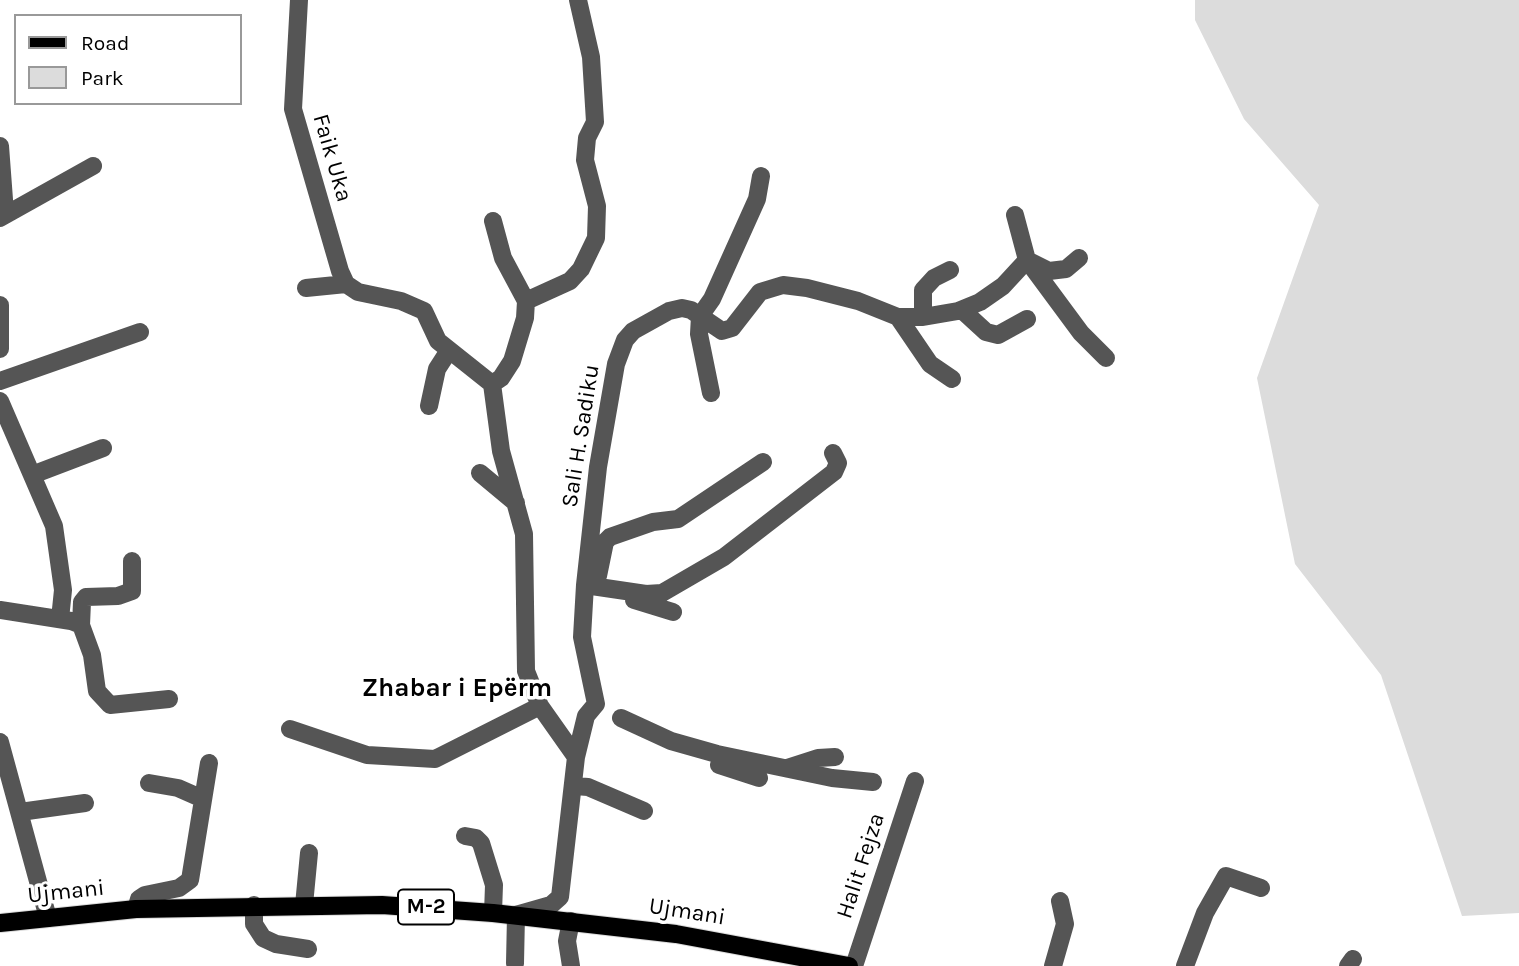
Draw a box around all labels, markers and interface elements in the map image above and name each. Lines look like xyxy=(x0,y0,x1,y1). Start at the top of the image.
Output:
legend xyxy=(14,14,242,105)
text: Road xyxy=(81,31,129,55)
text: Park xyxy=(81,66,124,90)
street label: Faik Uka xyxy=(306,111,358,205)
street label: Sali H. Sadiku xyxy=(556,363,606,509)
district label: Zhabar i Epërm xyxy=(362,673,552,705)
street label: Halit Fejza xyxy=(831,810,891,922)
street label: Ujmani xyxy=(26,874,106,910)
road number: M-2 xyxy=(398,890,454,925)
street label: Ujmani xyxy=(647,892,727,932)

